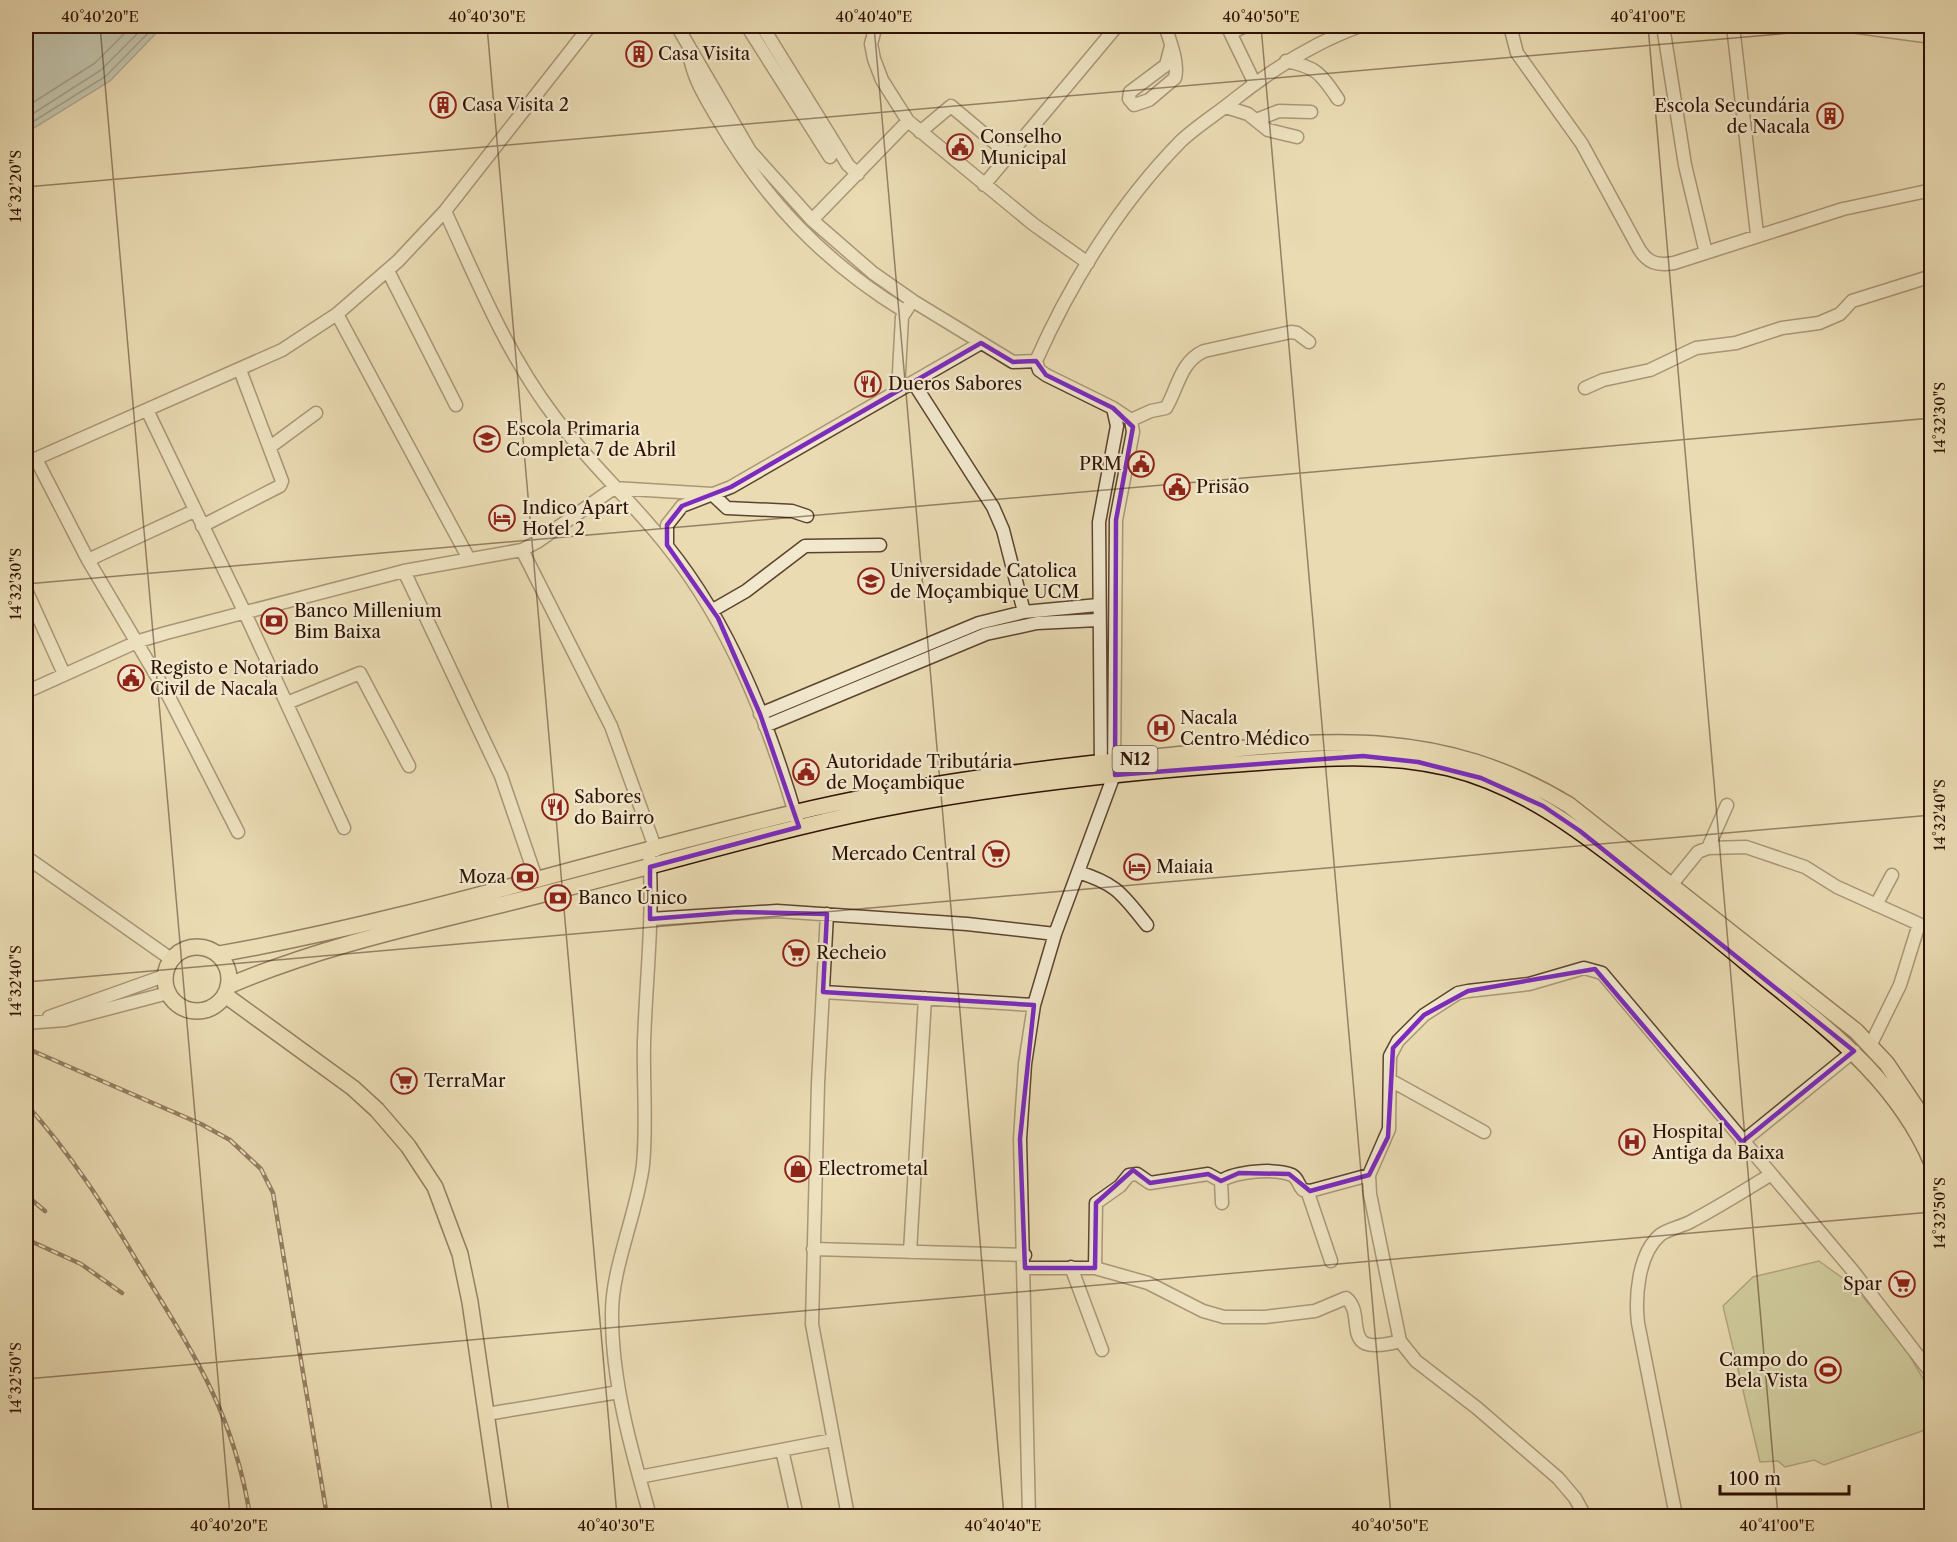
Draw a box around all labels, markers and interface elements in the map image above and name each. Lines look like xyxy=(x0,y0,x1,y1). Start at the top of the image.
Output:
text: 40°40'20"E xyxy=(61,7,139,26)
text: 40°40'30"E xyxy=(448,7,526,26)
text: 40°40'40"E xyxy=(836,7,912,26)
text: 40°40'50"E xyxy=(1222,7,1300,26)
text: 40°41'00"E xyxy=(1610,7,1686,26)
building icon: Casa Visita xyxy=(624,39,654,69)
place label: Casa Visita xyxy=(658,43,751,65)
building icon: Casa Visita 2 xyxy=(428,90,458,120)
place label: Casa Visita 2 xyxy=(462,94,569,116)
place label: Escola Secundária de Nacala xyxy=(1654,95,1811,138)
building icon: Escola Secundária de Nacala xyxy=(1815,101,1845,131)
place label: Conselho Municipal xyxy=(980,126,1067,169)
public building icon: Conselho Municipal xyxy=(945,132,975,162)
text: 14°32'20"S xyxy=(6,150,25,222)
restaurant icon: Dueros Sabores xyxy=(853,369,883,399)
place label: Dueros Sabores xyxy=(888,373,1022,395)
text: 14°32'30"S xyxy=(1930,382,1949,454)
place label: Escola Primaria Completa 7 de Abril xyxy=(506,418,676,461)
school or university icon: Escola Primaria Completa 7 de Abril xyxy=(472,424,502,454)
public building icon: PRM xyxy=(1126,449,1156,479)
place label: PRM xyxy=(1079,453,1122,475)
public building icon: Prisão xyxy=(1162,472,1192,502)
place label: Prisão xyxy=(1196,476,1249,498)
place label: Indico Apart Hotel 2 xyxy=(522,497,630,540)
hotel icon: Indico Apart Hotel 2 xyxy=(487,503,517,533)
text: 14°32'30"S xyxy=(6,548,25,620)
place label: Universidade Catolica de Moçambique UCM xyxy=(890,560,1079,603)
school or university icon: Universidade Catolica de Moçambique UCM xyxy=(856,566,886,596)
place label: Banco Millenium Bim Baixa xyxy=(294,600,442,643)
bank icon: Banco Millenium Bim Baixa xyxy=(259,606,289,636)
place label: Registo e Notariado Civil de Nacala xyxy=(150,657,319,700)
public building icon: Registo e Notariado Civil de Nacala xyxy=(116,663,146,693)
place label: Nacala Centro Médico xyxy=(1180,707,1310,750)
hospital icon: Nacala Centro Médico xyxy=(1146,713,1176,743)
road number: N12 xyxy=(1112,746,1158,772)
place label: Autoridade Tributária de Moçambique xyxy=(825,751,1013,794)
public building icon: Autoridade Tributária de Moçambique xyxy=(791,757,821,787)
text: 14°32'40"S xyxy=(1930,779,1949,851)
place label: Sabores do Bairro xyxy=(574,786,654,829)
restaurant icon: Sabores do Bairro xyxy=(540,792,570,822)
supermarket icon: Mercado Central xyxy=(981,839,1011,869)
place label: Mercado Central xyxy=(831,843,976,865)
hotel icon: Maiaia xyxy=(1122,852,1152,882)
place label: Maiaia xyxy=(1156,856,1214,878)
bank icon: Moza xyxy=(510,862,540,892)
place label: Moza xyxy=(458,866,506,888)
bank icon: Banco Único xyxy=(543,883,573,913)
place label: Banco Único xyxy=(578,886,687,909)
supermarket icon: Recheio xyxy=(781,938,811,968)
place label: Recheio xyxy=(816,942,886,964)
text: 14°32'40"S xyxy=(6,945,25,1017)
supermarket icon: TerraMar xyxy=(389,1066,419,1096)
place label: TerraMar xyxy=(424,1070,506,1092)
place label: Hospital Antiga da Baixa xyxy=(1651,1121,1785,1164)
hospital icon: Hospital Antiga da Baixa xyxy=(1617,1127,1647,1157)
shop icon: Electrometal xyxy=(783,1154,813,1184)
place label: Electrometal xyxy=(818,1158,928,1180)
text: 14°32'50"S xyxy=(1930,1177,1949,1249)
supermarket icon: Spar xyxy=(1887,1269,1917,1299)
place label: Spar xyxy=(1843,1273,1882,1295)
text: 14°32'50"S xyxy=(6,1342,25,1414)
place label: Campo do Bela Vista xyxy=(1719,1349,1808,1392)
sports icon: Campo do Bela Vista xyxy=(1813,1355,1843,1385)
scale bar xyxy=(1720,1458,1849,1496)
text: 100 m xyxy=(1729,1468,1781,1490)
text: 40°40'20"E xyxy=(190,1516,268,1535)
text: 40°40'30"E xyxy=(577,1516,655,1535)
text: 40°40'40"E xyxy=(965,1516,1041,1535)
text: 40°40'50"E xyxy=(1351,1516,1429,1535)
text: 40°41'00"E xyxy=(1739,1516,1815,1535)

